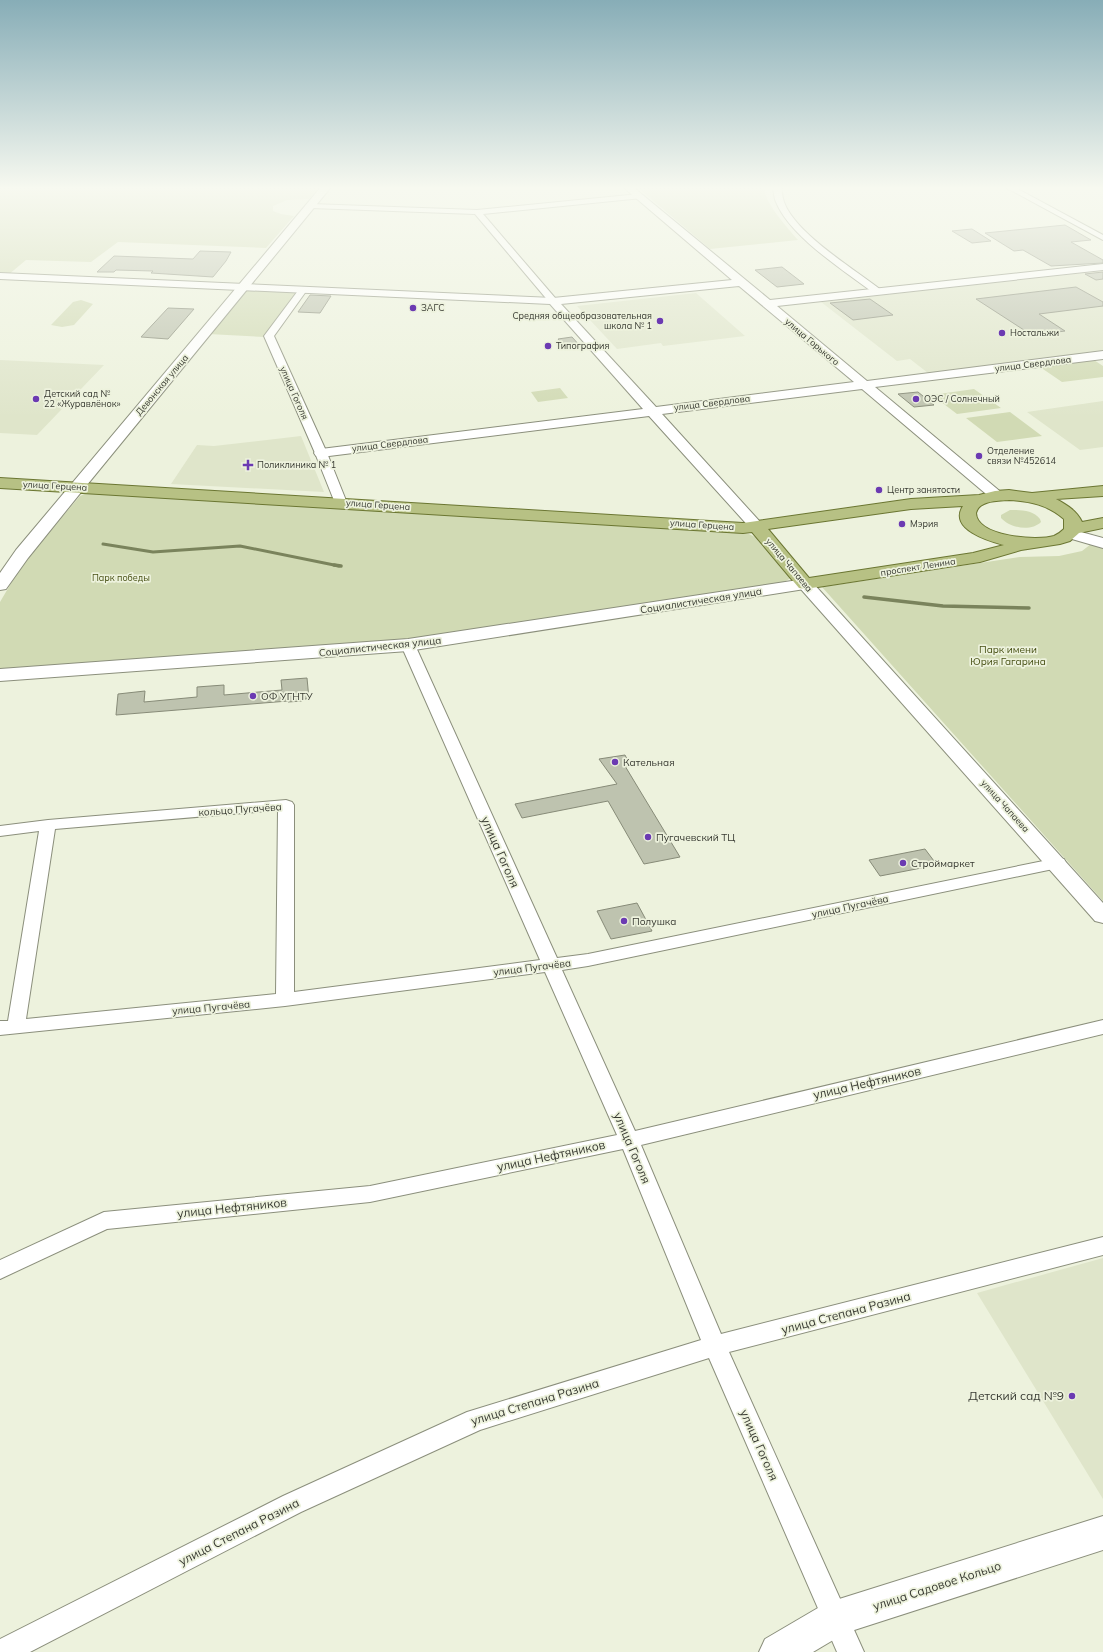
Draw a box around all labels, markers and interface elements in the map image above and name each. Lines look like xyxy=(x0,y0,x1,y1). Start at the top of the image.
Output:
place label: ЗАГС xyxy=(421,302,444,313)
marker: ЗАГС xyxy=(408,303,418,313)
place label: Средняя общеобразовательная школа № 1 xyxy=(512,310,652,331)
marker: Средняя общеобразовательная школа № 1 xyxy=(655,316,665,326)
street label: улица Горького xyxy=(782,316,842,368)
place label: Ностальжи xyxy=(1010,327,1059,338)
marker: Ностальжи xyxy=(997,328,1007,338)
place label: Типография xyxy=(556,340,609,351)
marker: Типография xyxy=(543,341,553,351)
street label: Девонская улица xyxy=(133,352,191,418)
street label: улица Свердлова xyxy=(994,353,1072,375)
street label: улица Гоголя xyxy=(277,364,311,422)
place label: Детский сад № 22 «Журавлёнок» xyxy=(44,388,121,410)
street label: улица Свердлова xyxy=(673,392,751,414)
place label: ОЭС / Солнечный xyxy=(924,393,1000,404)
marker: Детский сад № 22 «Журавлёнок» xyxy=(31,394,41,404)
marker: ОЭС / Солнечный xyxy=(911,394,921,404)
street label: улица Свердлова xyxy=(351,433,429,455)
place label: Отделение связи №452614 xyxy=(987,445,1057,466)
marker: Отделение связи №452614 xyxy=(974,451,984,461)
marker: Поликлиника № 1 xyxy=(242,459,254,471)
place label: Поликлиника № 1 xyxy=(257,459,336,470)
street label: улица Герцена xyxy=(23,478,87,494)
place label: Центр занятости xyxy=(887,484,960,495)
marker: Центр занятости xyxy=(874,485,884,495)
street label: улица Герцена xyxy=(345,497,411,513)
street label: улица Герцена xyxy=(669,517,735,533)
place label: Мэрия xyxy=(910,518,938,529)
marker: Мэрия xyxy=(897,519,907,529)
street label: улица Чапаева xyxy=(763,536,815,594)
street label: проспект Ленина xyxy=(880,555,956,578)
park label: Парк победы xyxy=(92,572,150,583)
street label: Социалистическая улица xyxy=(639,584,763,617)
street label: Социалистическая улица xyxy=(318,634,442,659)
park label: Парк имени Юрия Гагарина xyxy=(970,643,1046,668)
place label: ОФ УГНТУ xyxy=(261,690,313,703)
marker: ОФ УГНТУ xyxy=(248,691,258,701)
place label: Кательная xyxy=(623,756,675,769)
marker: Кательная xyxy=(610,757,620,767)
street label: улица Чапаева xyxy=(978,777,1032,835)
street label: кольцо Пугачёва xyxy=(198,800,282,819)
street label: улица Гоголя xyxy=(478,814,523,890)
place label: Пугачевский ТЦ xyxy=(656,831,735,844)
marker: Пугачевский ТЦ xyxy=(643,832,653,842)
place label: Строймаркет xyxy=(911,857,975,870)
marker: Строймаркет xyxy=(898,858,908,868)
street label: улица Пугачёва xyxy=(810,892,890,921)
place label: Полушка xyxy=(632,915,676,928)
marker: Полушка xyxy=(619,916,629,926)
street label: улица Пугачёва xyxy=(492,956,572,979)
street label: улица Пугачёва xyxy=(172,998,251,1017)
street label: улица Нефтяников xyxy=(811,1063,923,1102)
street label: улица Гоголя xyxy=(611,1110,654,1186)
street label: улица Нефтяников xyxy=(495,1137,607,1174)
street label: улица Нефтяников xyxy=(176,1194,288,1221)
street label: улица Степана Разина xyxy=(780,1288,912,1337)
street label: улица Степана Разина xyxy=(469,1375,601,1428)
place label: Детский сад №9 xyxy=(968,1388,1064,1403)
marker: Детский сад №9 xyxy=(1067,1391,1077,1401)
street label: улица Гоголя xyxy=(737,1407,782,1483)
street label: улица Степана Разина xyxy=(176,1495,302,1568)
street label: улица Садовое Кольцо xyxy=(871,1558,1003,1613)

